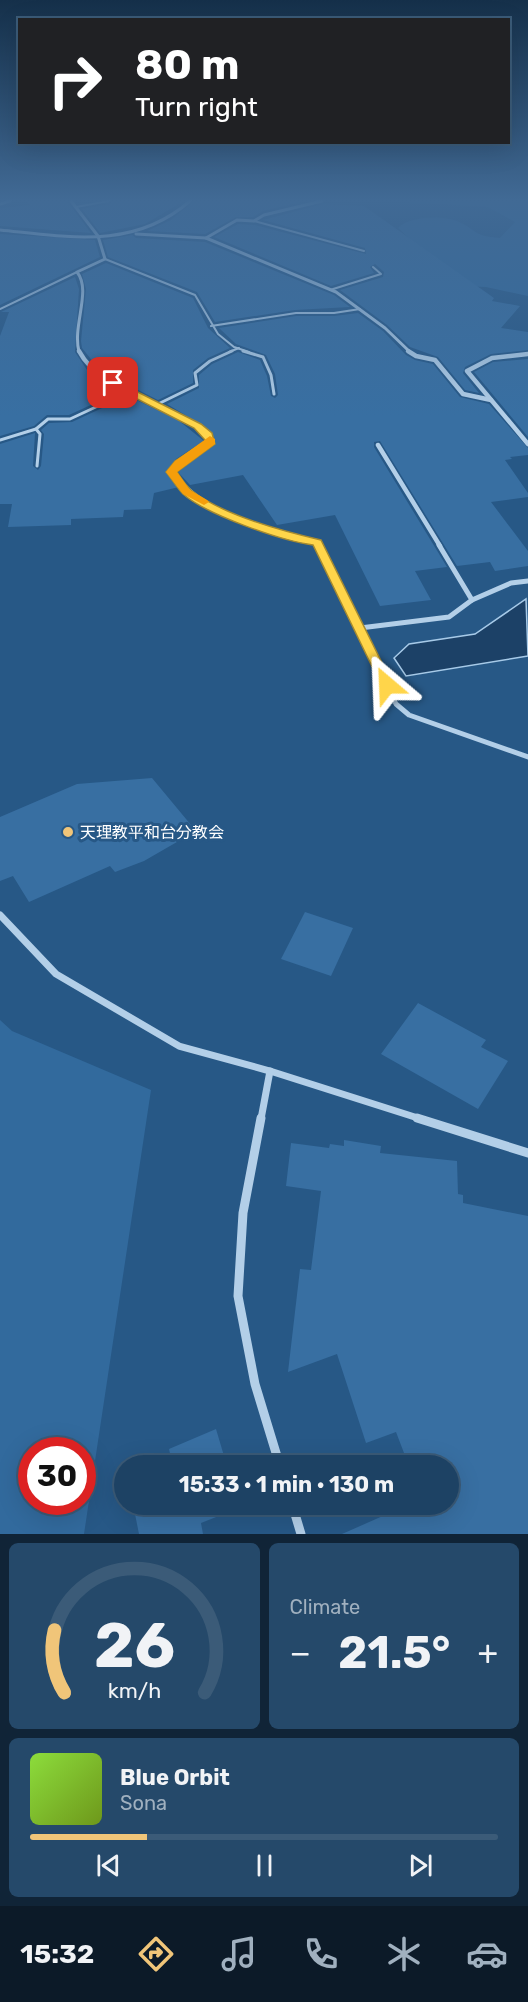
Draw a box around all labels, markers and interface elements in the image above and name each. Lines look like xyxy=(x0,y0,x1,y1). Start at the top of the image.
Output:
text: 80 m xyxy=(135,40,239,90)
icon: right xyxy=(36,42,114,120)
text: Turn right xyxy=(135,91,258,123)
pin xyxy=(87,357,138,408)
icon: arrive xyxy=(96,366,129,399)
position arrow xyxy=(355,653,419,717)
place label: 天理教平和台分教会 xyxy=(80,823,224,842)
marker: 天理教平和台分教会 xyxy=(61,825,75,839)
speed limit sign: 30 xyxy=(18,1437,96,1515)
text: 15:33 · 1 min · 130 m xyxy=(179,1471,394,1498)
text: Climate xyxy=(290,1595,360,1619)
text: 26 xyxy=(94,1609,175,1683)
text: 21.5° xyxy=(338,1626,450,1679)
text: − xyxy=(290,1633,311,1672)
text: + xyxy=(477,1633,498,1672)
text: km/h xyxy=(107,1678,161,1703)
text: Blue Orbit xyxy=(120,1764,230,1791)
text: Sona xyxy=(120,1791,167,1815)
icon: previous xyxy=(92,1849,125,1882)
icon: pause xyxy=(248,1849,281,1882)
icon: next xyxy=(404,1849,437,1882)
icon: directions xyxy=(135,1933,177,1975)
icon: music xyxy=(218,1933,260,1975)
icon: phone xyxy=(300,1933,342,1975)
icon: climate xyxy=(383,1933,425,1975)
icon: car xyxy=(466,1933,508,1975)
text: 15:32 xyxy=(20,1938,94,1970)

